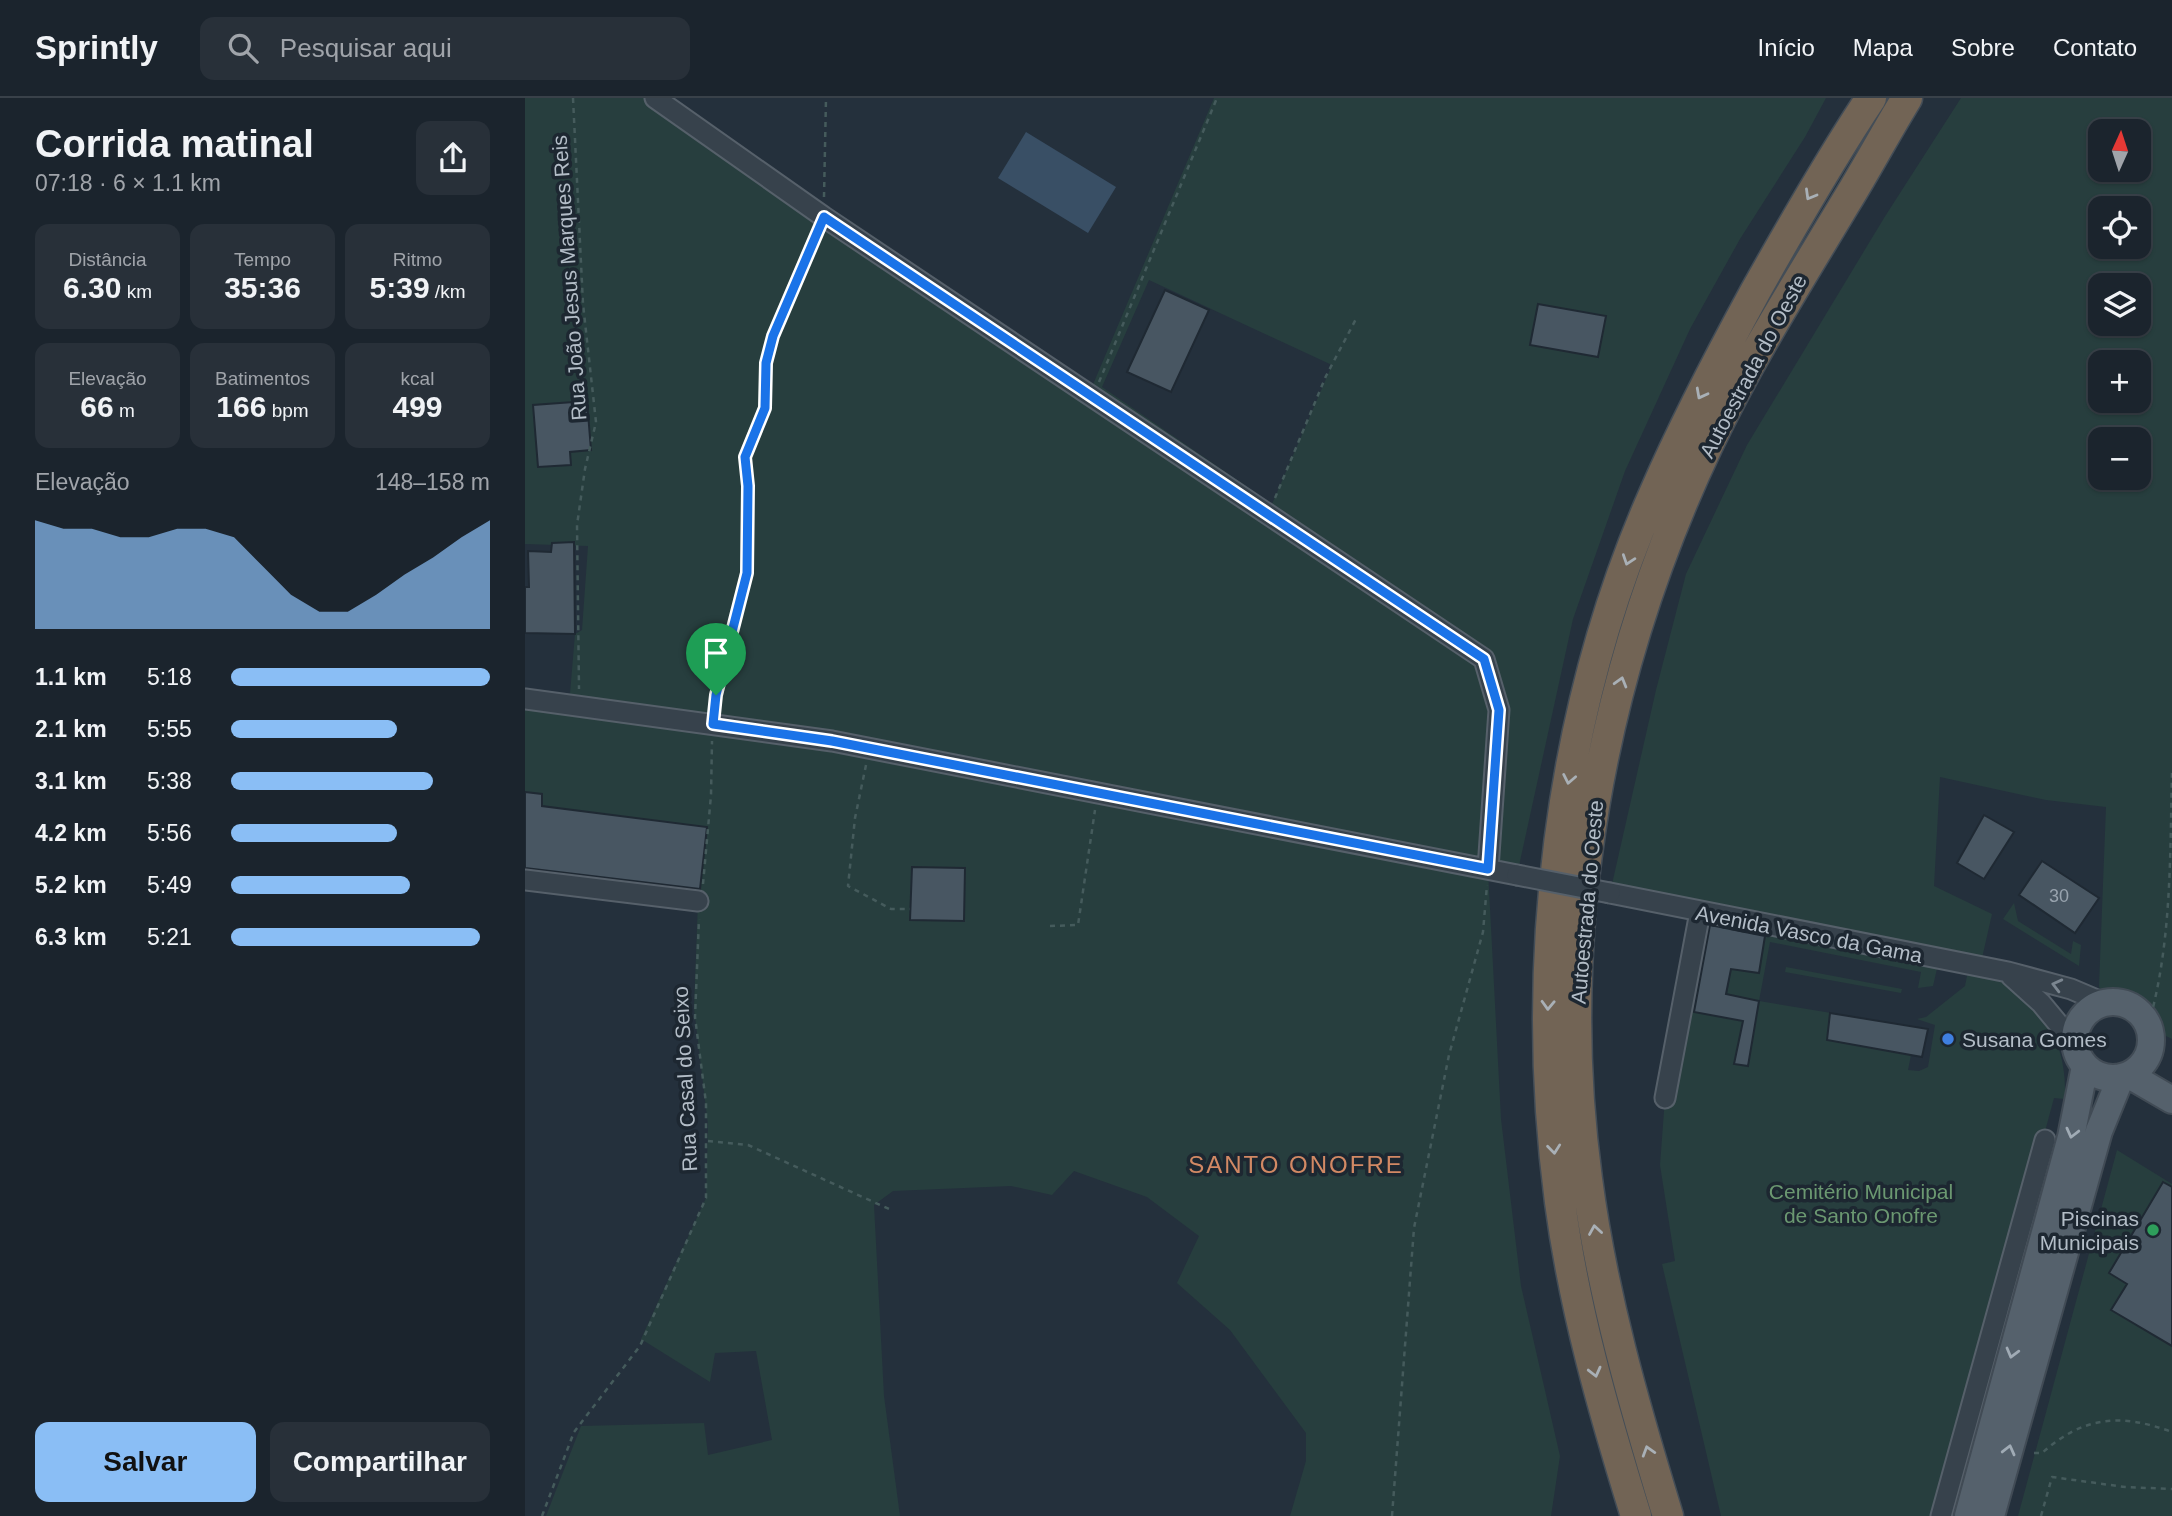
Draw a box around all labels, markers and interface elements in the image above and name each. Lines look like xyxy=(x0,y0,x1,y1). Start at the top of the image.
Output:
search box xyxy=(200,17,690,80)
text: Sprintly xyxy=(35,29,158,66)
icon: search xyxy=(224,29,262,67)
text: Pesquisar aqui xyxy=(280,33,452,63)
text: Início xyxy=(1757,34,1815,61)
text: Mapa xyxy=(1853,34,1913,61)
text: Sobre xyxy=(1951,34,2015,61)
text: Contato xyxy=(2053,34,2137,61)
north arrow xyxy=(2088,119,2151,182)
map controls xyxy=(2088,119,2151,490)
button: share xyxy=(416,121,490,195)
text: Corrida matinal xyxy=(35,123,314,165)
street label: Rua João Jesus Marques Reis xyxy=(548,135,590,421)
text: 07:18 · 6 × 1.1 km xyxy=(35,170,221,196)
one-way arrow xyxy=(1805,187,1818,200)
button: locate xyxy=(2088,196,2151,259)
text: Distância xyxy=(68,249,147,270)
text: Tempo xyxy=(234,249,291,270)
text: Ritmo xyxy=(393,249,442,270)
street label: Autoestrada do Oeste xyxy=(1695,270,1811,462)
text: 6.30 xyxy=(63,271,121,304)
text: 35:36 xyxy=(224,271,301,304)
text: 5:39 xyxy=(370,271,430,304)
button: layers xyxy=(2088,273,2151,336)
text: km xyxy=(121,281,152,302)
text: /km xyxy=(430,281,465,302)
button: + xyxy=(2088,350,2151,413)
text: Elevação xyxy=(68,368,147,389)
text: Batimentos xyxy=(215,368,310,389)
text: kcal xyxy=(401,368,434,389)
one-way arrow xyxy=(1695,387,1709,399)
text: 66 xyxy=(80,390,114,423)
text: 166 xyxy=(216,390,266,423)
text: 499 xyxy=(392,390,443,423)
text: m xyxy=(114,400,135,421)
text: bpm xyxy=(266,400,309,421)
button: − xyxy=(2088,427,2151,490)
text: Elevação xyxy=(35,469,130,495)
text: 148–158 m xyxy=(375,469,490,495)
one-way arrow xyxy=(1622,553,1636,565)
pin xyxy=(686,623,746,695)
icon: arrive xyxy=(697,634,735,672)
text: 1.1 km xyxy=(35,664,107,690)
text: 5:18 xyxy=(147,664,192,690)
one-way arrow xyxy=(1613,676,1627,688)
text: 2.1 km xyxy=(35,716,107,742)
text: 5:55 xyxy=(147,716,192,742)
text: 3.1 km xyxy=(35,768,107,794)
text: 5:38 xyxy=(147,768,192,794)
one-way arrow xyxy=(1563,773,1578,785)
street label: Autoestrada do Oeste xyxy=(1567,799,1607,1005)
text: 4.2 km xyxy=(35,820,107,846)
text: 5:56 xyxy=(147,820,192,846)
text: 5.2 km xyxy=(35,872,107,898)
text: 5:49 xyxy=(147,872,192,898)
house number: 30 xyxy=(2049,886,2069,906)
street label: Avenida Vasco da Gama xyxy=(1694,901,1925,967)
text: 6.3 km xyxy=(35,924,107,950)
text: 5:21 xyxy=(147,924,192,950)
one-way arrow xyxy=(2051,979,2063,993)
street label: Rua Casal do Seixo xyxy=(669,986,701,1172)
one-way arrow xyxy=(1540,1000,1556,1011)
place label: Susana Gomes xyxy=(1962,1028,2107,1051)
marker: Susana Gomes xyxy=(1940,1031,1956,1047)
one-way arrow xyxy=(2066,1127,2080,1139)
one-way arrow xyxy=(1547,1143,1562,1155)
district label: SANTO ONOFRE xyxy=(1188,1151,1404,1178)
park label: Cemitério Municipal de Santo Onofre xyxy=(1769,1180,1953,1227)
place label: Piscinas Municipais xyxy=(2040,1207,2139,1254)
marker: Piscinas Municipais xyxy=(2145,1222,2161,1238)
one-way arrow xyxy=(1588,1224,1603,1236)
one-way arrow xyxy=(2006,1347,2021,1359)
one-way arrow xyxy=(1587,1366,1601,1378)
button: Salvar xyxy=(35,1422,256,1502)
button: Compartilhar xyxy=(270,1422,490,1502)
one-way arrow xyxy=(2001,1444,2016,1456)
one-way arrow xyxy=(1641,1445,1656,1457)

